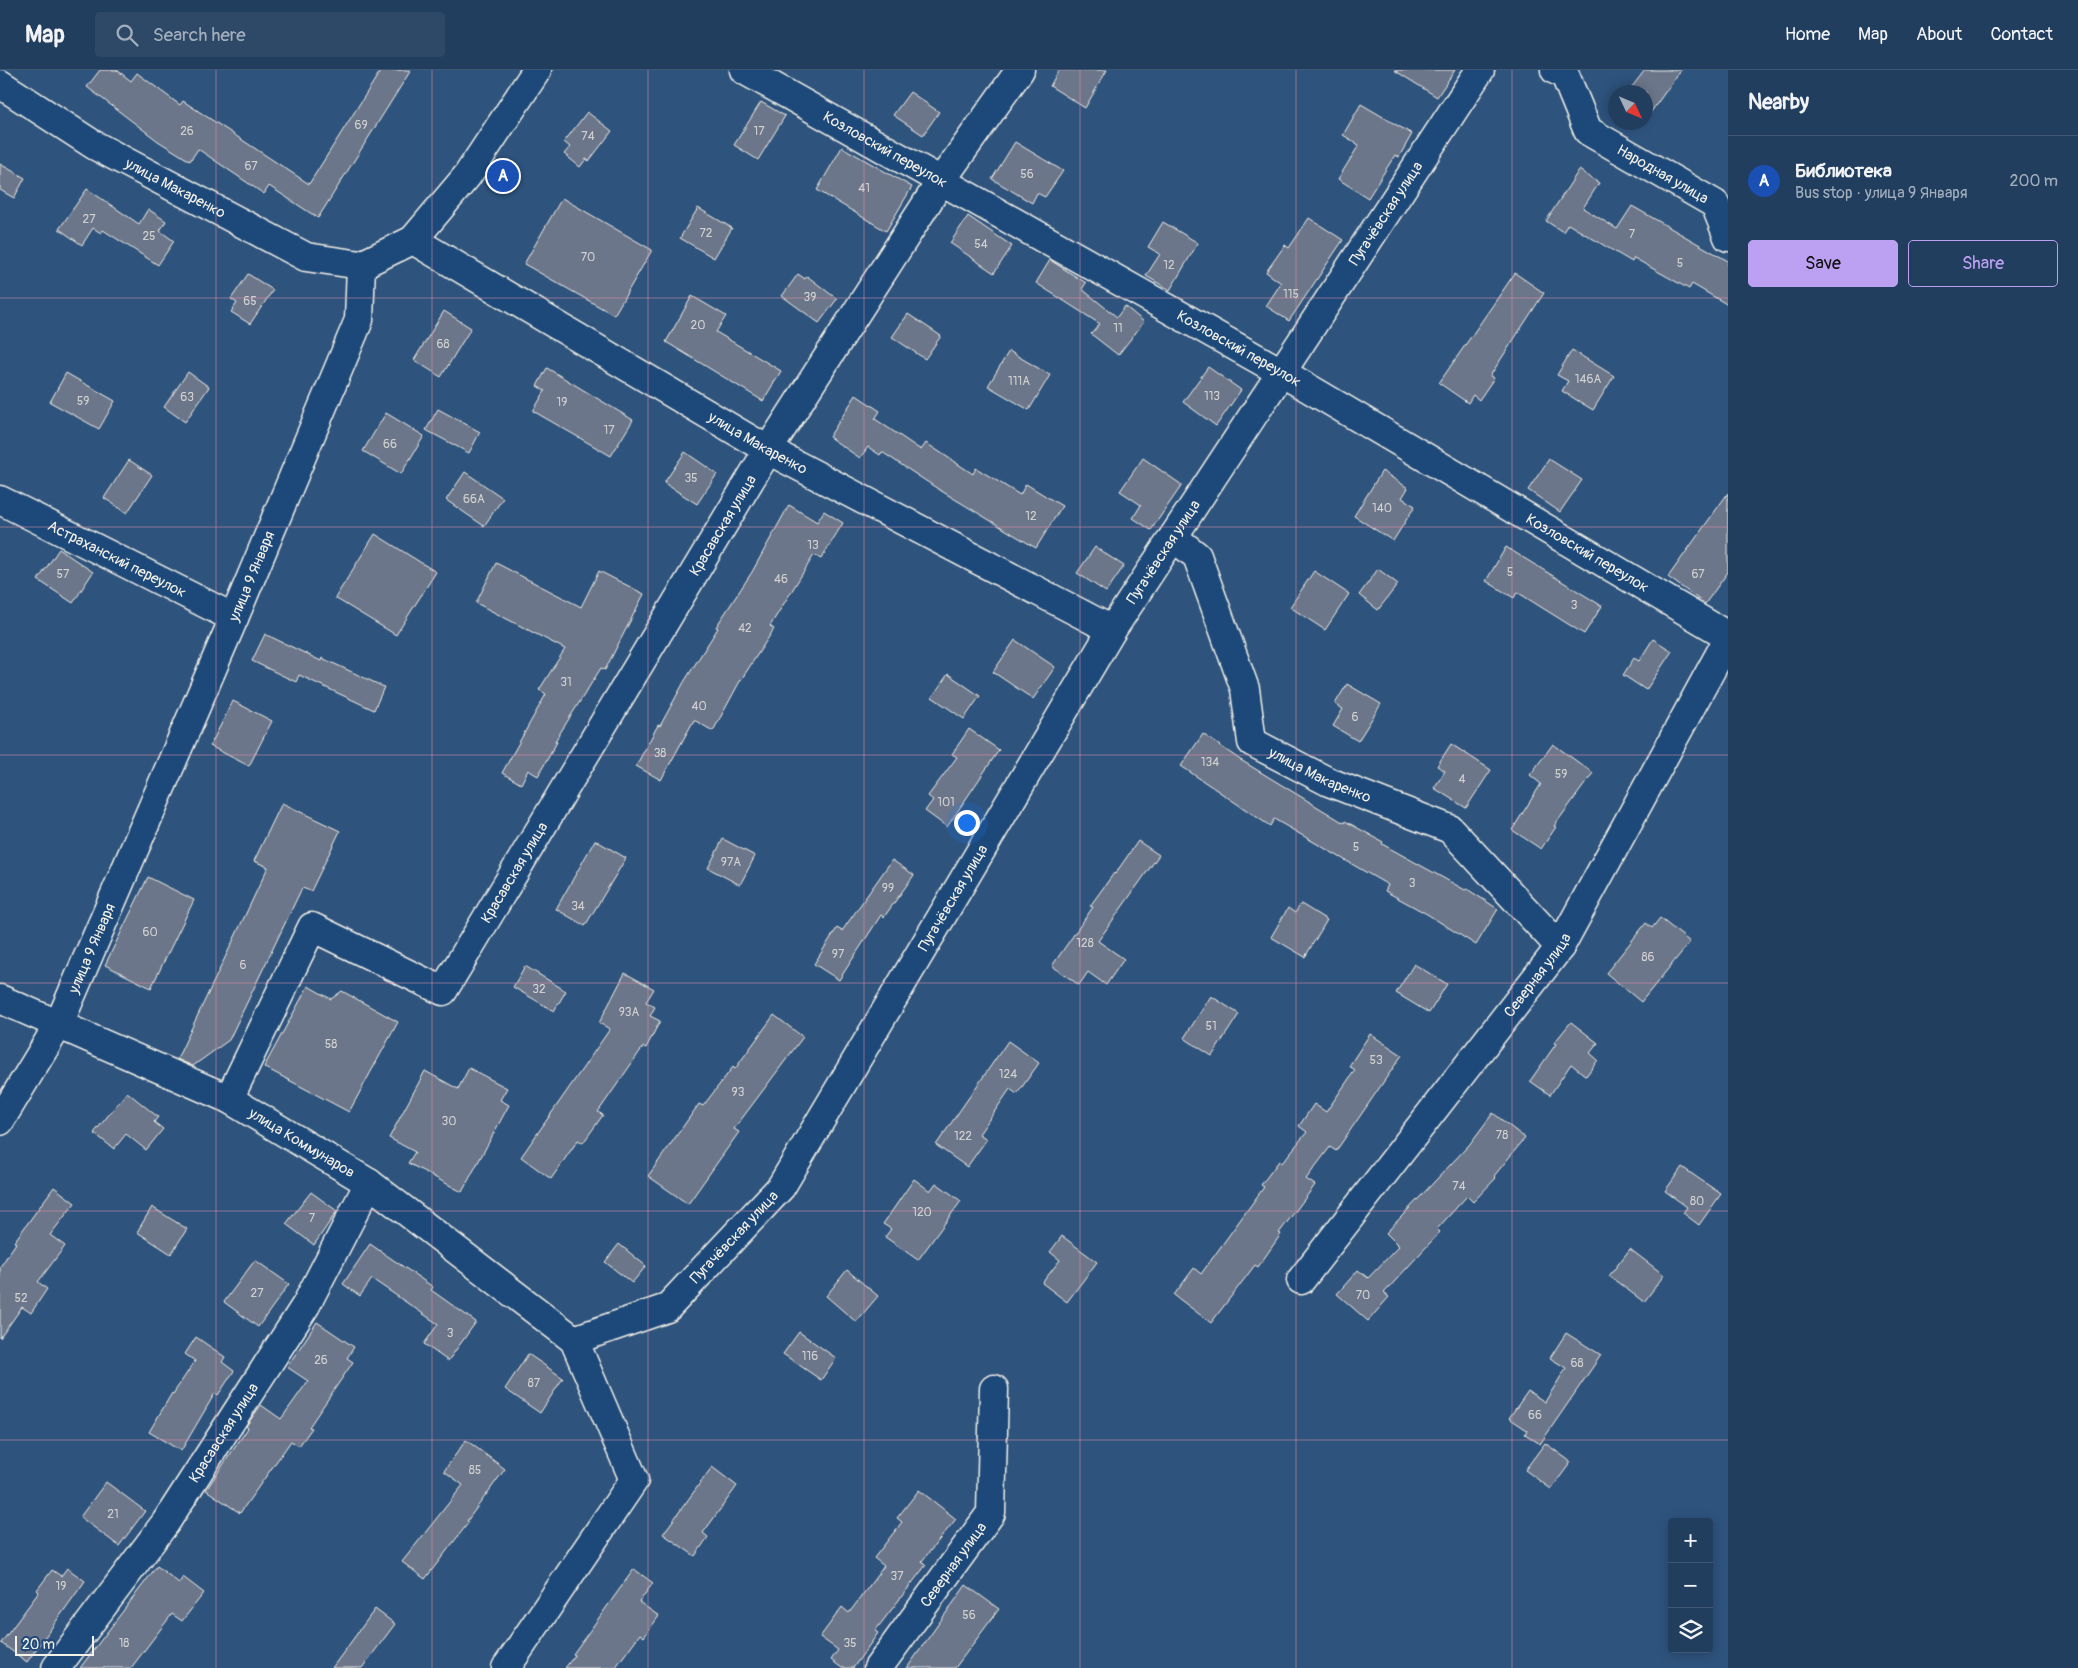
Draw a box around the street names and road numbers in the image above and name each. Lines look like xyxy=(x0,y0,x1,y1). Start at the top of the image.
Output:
street label: Козловский переулок xyxy=(820,107,951,192)
street label: Народная улица xyxy=(1613,140,1712,208)
street label: улица Макаренко xyxy=(121,153,229,222)
street label: Пугачёвская улица xyxy=(1345,158,1427,269)
street label: Козловский переулок xyxy=(1174,306,1305,391)
street label: улица Макаренко xyxy=(704,407,811,478)
street label: Красавская улица xyxy=(685,471,760,579)
street label: Пугачёвская улица xyxy=(1122,496,1204,608)
street label: Козловский переулок xyxy=(1523,509,1653,597)
street label: Астраханский переулок xyxy=(44,516,190,602)
street label: улица 9 Января xyxy=(224,528,279,625)
street label: улица Макаренко xyxy=(1265,742,1374,807)
street label: Красавская улица xyxy=(476,818,552,927)
street label: Пугачёвская улица xyxy=(914,841,992,955)
street label: улица 9 Января xyxy=(63,900,119,997)
street label: Северная улица xyxy=(1500,930,1575,1021)
street label: улица Коммунаров xyxy=(245,1103,359,1182)
street label: Пугачёвская улица xyxy=(686,1186,782,1287)
street label: Красавская улица xyxy=(184,1379,263,1486)
street label: Северная улица xyxy=(916,1518,991,1611)

